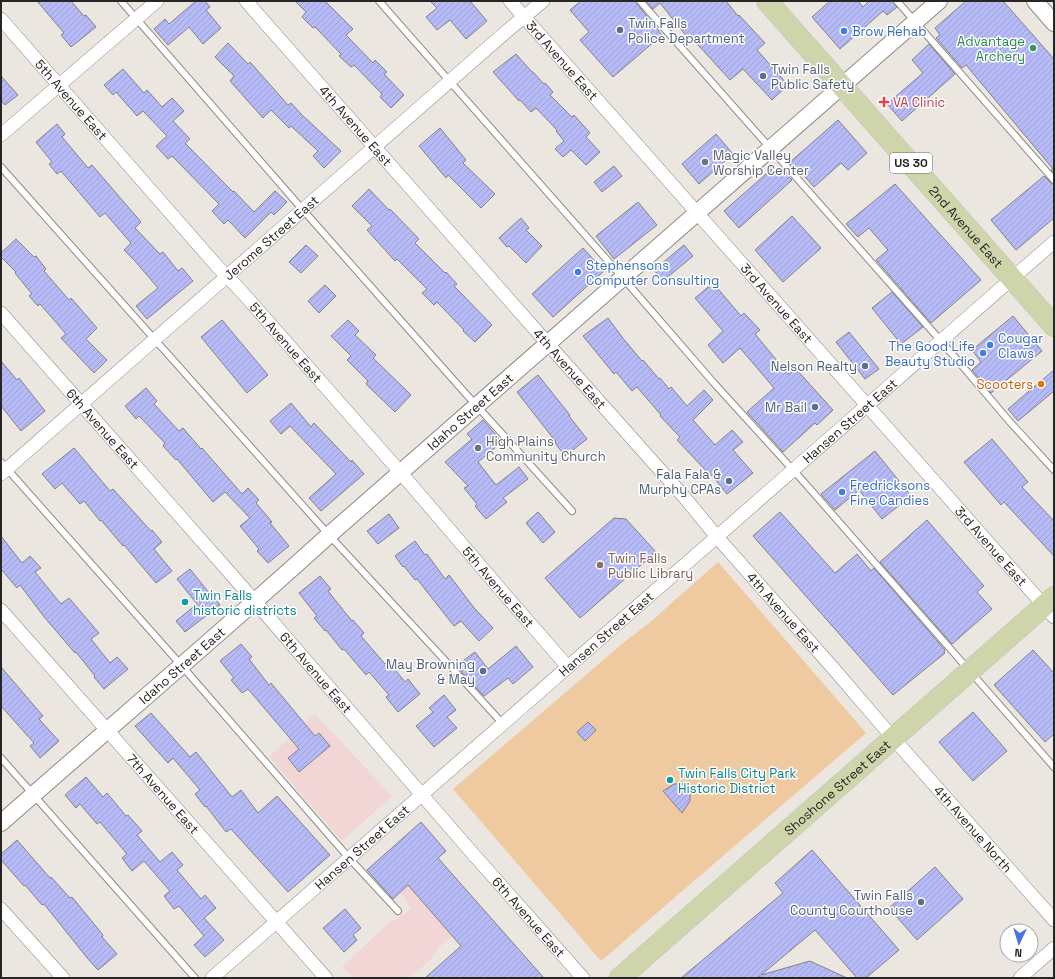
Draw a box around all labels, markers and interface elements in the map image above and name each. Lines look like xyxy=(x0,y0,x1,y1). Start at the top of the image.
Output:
place label: Twin Falls Police Department xyxy=(628,15,745,47)
street label: 3rd Avenue East xyxy=(522,17,602,104)
place label: Brow Rehab xyxy=(852,23,927,40)
marker: Twin Falls Police Department xyxy=(615,25,625,35)
marker: Brow Rehab xyxy=(839,26,849,36)
place label: Advantage Archery xyxy=(957,33,1025,65)
marker: Advantage Archery xyxy=(1028,43,1038,53)
street label: 5th Avenue East xyxy=(31,56,111,144)
place label: Twin Falls Public Safety xyxy=(771,61,854,93)
marker: Twin Falls Public Safety xyxy=(758,71,768,81)
street label: 4th Avenue East xyxy=(315,82,395,170)
place label: VA Clinic xyxy=(893,94,946,111)
marker: VA Clinic xyxy=(878,96,890,108)
place label: Magic Valley Worship Center xyxy=(713,147,809,179)
road number: US 30 xyxy=(890,153,932,173)
marker: Magic Valley Worship Center xyxy=(700,157,710,167)
street label: 2nd Avenue East xyxy=(925,182,1007,272)
street label: Jerome Street East xyxy=(220,192,322,284)
place label: Stephensons Computer Consulting xyxy=(586,257,719,289)
street label: 3rd Avenue East xyxy=(737,260,816,347)
marker: Stephensons Computer Consulting xyxy=(573,267,583,277)
street label: 5th Avenue East xyxy=(246,299,326,386)
street label: 4th Avenue East xyxy=(529,325,610,413)
place label: Cougar Claws xyxy=(998,330,1043,362)
place label: The Good Life Beauty Studio xyxy=(885,338,975,370)
marker: Cougar Claws xyxy=(985,340,995,350)
marker: The Good Life Beauty Studio xyxy=(978,348,988,358)
place label: Nelson Realty xyxy=(771,358,857,375)
marker: Nelson Realty xyxy=(860,361,870,371)
street label: Idaho Street East xyxy=(424,370,517,454)
street label: Hansen Street East xyxy=(799,375,901,467)
place label: Scooters xyxy=(976,376,1033,393)
marker: Scooters xyxy=(1036,379,1046,389)
street label: 6th Avenue East xyxy=(62,385,142,473)
place label: Mr Bail xyxy=(765,399,807,416)
marker: Mr Bail xyxy=(810,402,820,412)
place label: High Plains Community Church xyxy=(486,433,606,465)
marker: High Plains Community Church xyxy=(473,443,483,453)
place label: Fala Fala & Murphy CPAs xyxy=(639,466,721,498)
marker: Fala Fala & Murphy CPAs xyxy=(724,476,734,486)
place label: Fredricksons Fine Candies xyxy=(850,477,930,509)
marker: Fredricksons Fine Candies xyxy=(837,487,847,497)
street label: 3rd Avenue East xyxy=(951,503,1031,590)
street label: 5th Avenue East xyxy=(459,543,538,631)
place label: Twin Falls Public Library xyxy=(608,550,693,582)
marker: Twin Falls Public Library xyxy=(595,560,605,570)
street label: 4th Avenue East xyxy=(743,569,823,656)
place label: Twin Falls historic districts xyxy=(193,587,297,619)
street label: Hansen Street East xyxy=(555,588,657,680)
marker: Twin Falls historic districts xyxy=(180,597,190,607)
street label: Idaho Street East xyxy=(136,623,229,708)
street label: 6th Avenue East xyxy=(276,629,356,717)
place label: May Browning & May xyxy=(386,656,475,688)
marker: May Browning & May xyxy=(478,666,488,676)
street label: Shoshone Street East xyxy=(781,736,894,839)
street label: 7th Avenue East xyxy=(123,750,203,838)
place label: Twin Falls City Park Historic District xyxy=(678,765,796,797)
marker: Twin Falls City Park Historic District xyxy=(665,775,675,785)
street label: 4th Avenue North xyxy=(930,782,1016,876)
street label: Hansen Street East xyxy=(311,801,413,893)
street label: 6th Avenue East xyxy=(488,873,569,961)
place label: Twin Falls County Courthouse xyxy=(790,887,913,919)
marker: Twin Falls County Courthouse xyxy=(916,897,926,907)
north arrow xyxy=(999,923,1039,963)
text: N xyxy=(1014,946,1022,960)

